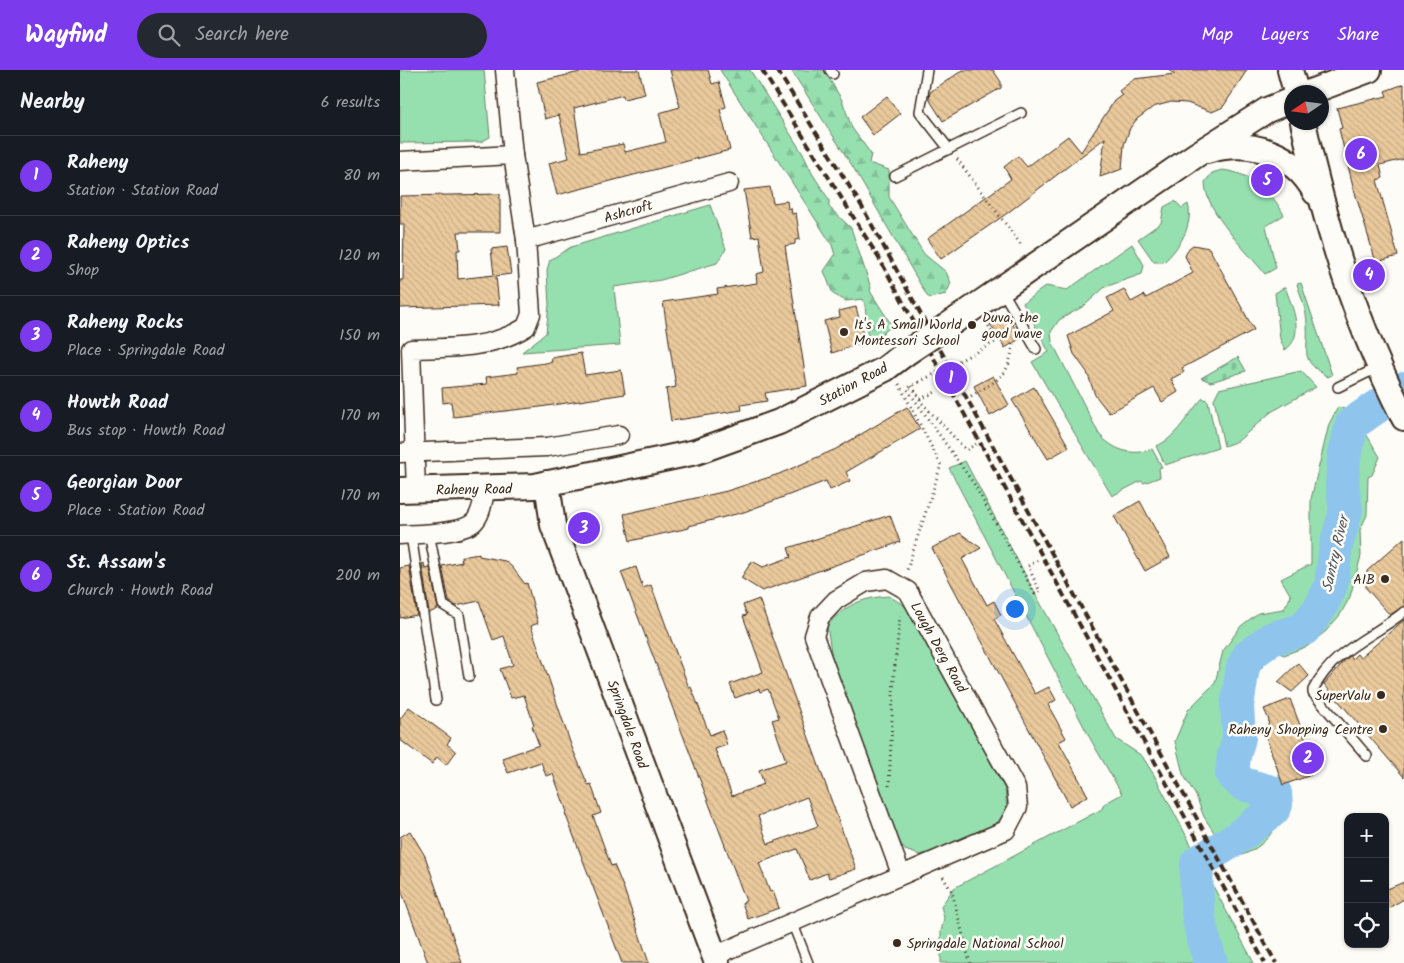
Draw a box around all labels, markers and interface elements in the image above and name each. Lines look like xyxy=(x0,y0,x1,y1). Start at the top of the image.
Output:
search box xyxy=(137,13,487,58)
text: Wayfind xyxy=(25,16,107,55)
text: Search here xyxy=(195,20,289,50)
icon: search xyxy=(155,21,183,49)
text: Map xyxy=(1202,21,1233,50)
text: Layers xyxy=(1261,21,1309,50)
text: Share xyxy=(1337,21,1379,50)
north arrow xyxy=(1284,85,1329,130)
text: Nearby xyxy=(20,86,85,119)
text: 6 results xyxy=(321,90,380,115)
pin: 6 xyxy=(1345,135,1377,173)
text: Raheny xyxy=(67,148,128,178)
pin: 5 xyxy=(1251,161,1283,199)
text: 1 xyxy=(34,163,38,188)
text: 80 m xyxy=(343,163,380,188)
text: Station · Station Road xyxy=(67,178,218,203)
street label: Ashcroft xyxy=(601,194,656,229)
text: Raheny Optics xyxy=(67,228,189,258)
text: 2 xyxy=(31,243,41,268)
text: 120 m xyxy=(339,243,380,268)
pin: 4 xyxy=(1353,256,1385,294)
text: Shop xyxy=(67,258,99,283)
place label: Duva, the good wave xyxy=(981,307,1043,345)
text: Raheny Rocks xyxy=(67,308,183,338)
place label: It's A Small World Montessori School xyxy=(854,314,962,352)
marker: Duva, the good wave xyxy=(966,319,978,331)
text: 3 xyxy=(32,323,40,348)
text: 150 m xyxy=(339,323,380,348)
marker: It's A Small World Montessori School xyxy=(838,326,850,338)
text: Place · Springdale Road xyxy=(67,338,225,363)
street label: Station Road xyxy=(815,357,893,412)
pin: 1 xyxy=(935,359,967,397)
text: Howth Road xyxy=(67,388,168,418)
text: 4 xyxy=(32,403,40,428)
text: 170 m xyxy=(340,403,380,428)
text: Bus stop · Howth Road xyxy=(67,418,225,443)
text: Georgian Door xyxy=(67,468,182,498)
street label: Raheny Road xyxy=(436,478,513,502)
text: 5 xyxy=(32,483,40,508)
text: 170 m xyxy=(340,483,380,508)
text: Place · Station Road xyxy=(67,498,205,523)
pin: 3 xyxy=(568,509,600,547)
water label: Santry River xyxy=(1316,511,1357,595)
text: St. Assam's xyxy=(67,548,166,578)
text: 6 xyxy=(32,563,40,588)
text: 200 m xyxy=(336,563,380,588)
place label: AIB xyxy=(1353,569,1375,591)
marker: AIB xyxy=(1379,573,1391,585)
text: Church · Howth Road xyxy=(67,578,212,603)
your location xyxy=(1002,596,1028,622)
street label: Lough Derg Road xyxy=(904,598,973,698)
street label: Springdale Road xyxy=(601,677,654,773)
place label: SuperValu xyxy=(1315,685,1371,707)
marker: SuperValu xyxy=(1375,689,1387,701)
place label: Raheny Shopping Centre xyxy=(1229,719,1374,741)
marker: Raheny Shopping Centre xyxy=(1377,723,1389,735)
pin: 2 xyxy=(1292,739,1324,777)
map controls xyxy=(1344,813,1389,948)
button: + xyxy=(1344,813,1389,858)
button: − xyxy=(1344,858,1389,903)
button: locate xyxy=(1344,903,1389,948)
place label: Springdale National School xyxy=(907,933,1064,955)
marker: Springdale National School xyxy=(891,937,903,949)

